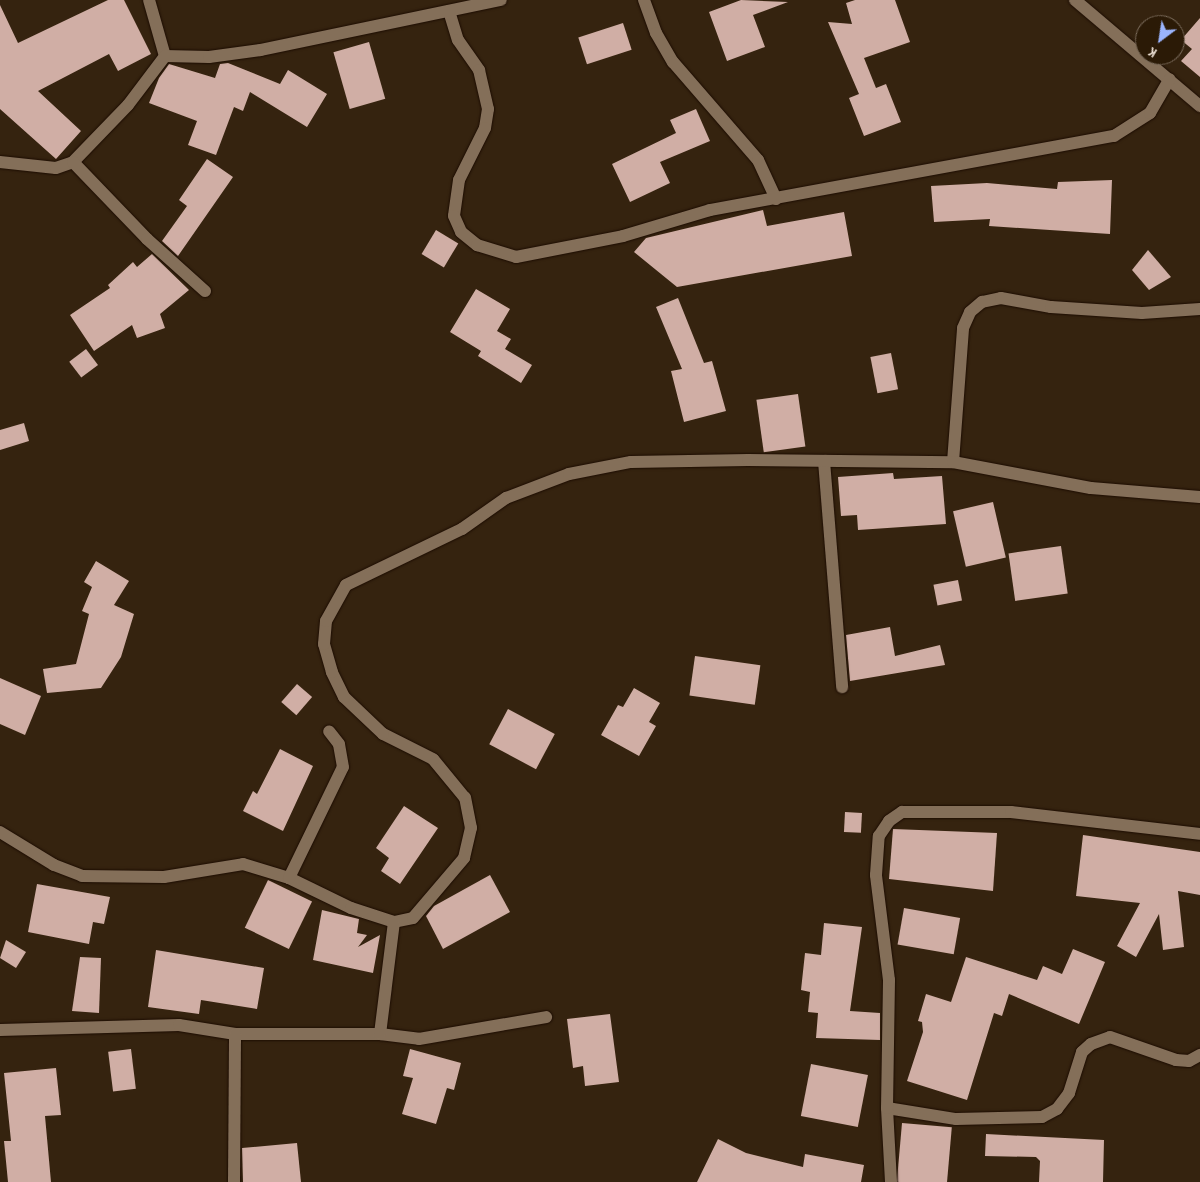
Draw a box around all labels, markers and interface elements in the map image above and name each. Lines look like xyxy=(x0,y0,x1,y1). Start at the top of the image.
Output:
north arrow xyxy=(1135,15,1185,65)
text: K xyxy=(1145,43,1160,61)

